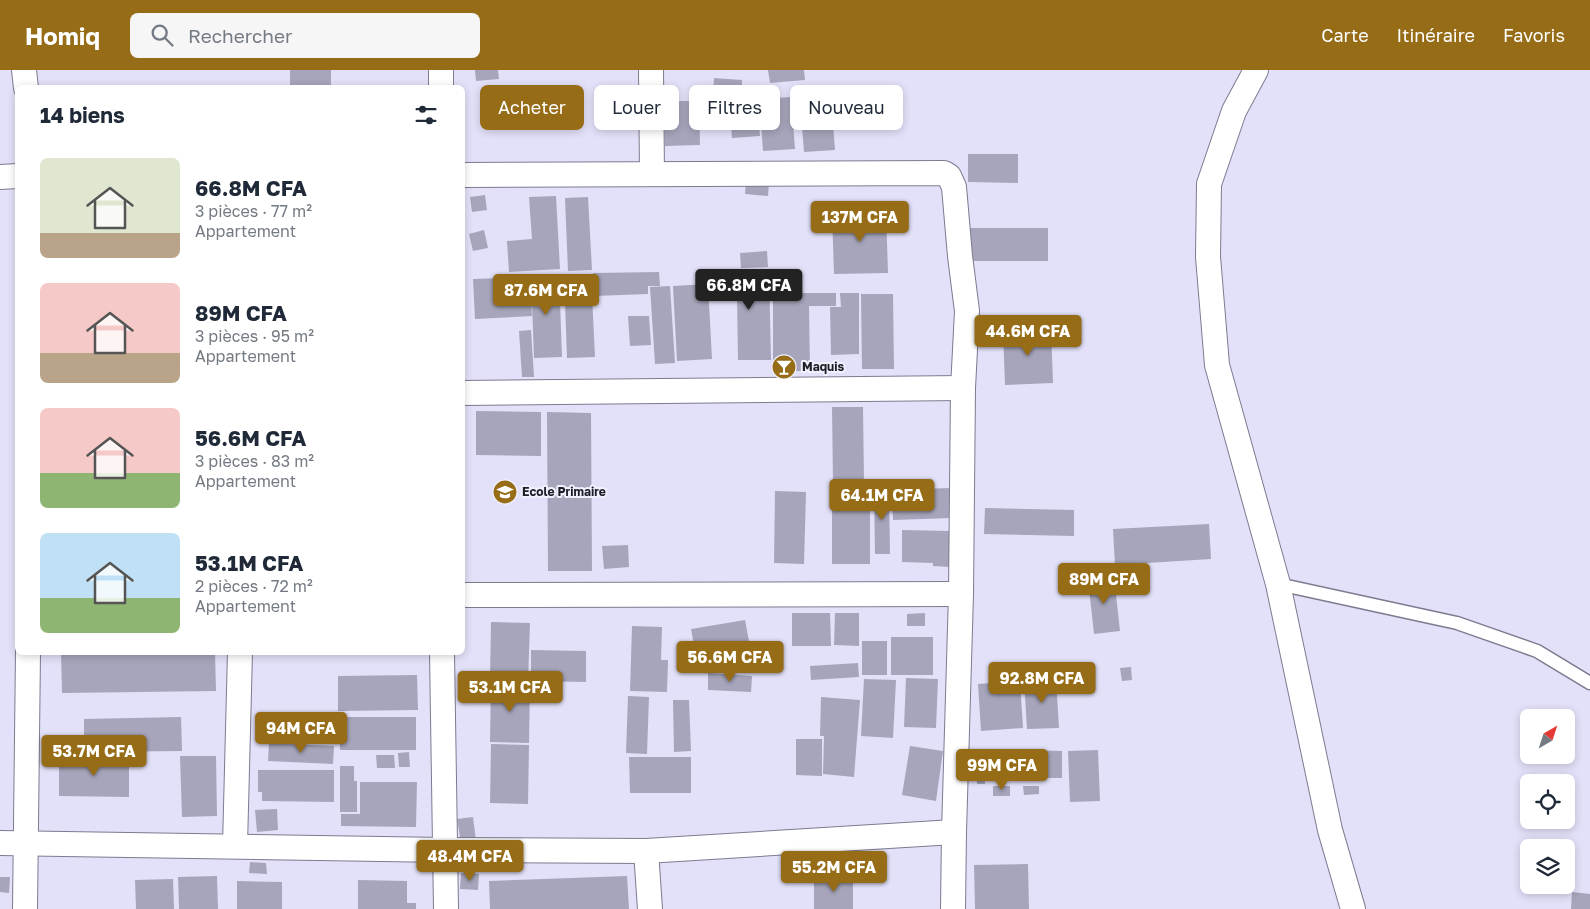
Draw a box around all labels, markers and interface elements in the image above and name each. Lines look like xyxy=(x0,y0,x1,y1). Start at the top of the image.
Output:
search box xyxy=(130,13,480,58)
text: Homiq xyxy=(25,21,100,50)
icon: search xyxy=(148,21,176,49)
text: Rechercher xyxy=(188,24,293,47)
text: Carte xyxy=(1321,24,1369,46)
text: Itinéraire xyxy=(1397,24,1475,46)
text: Favoris xyxy=(1503,24,1565,46)
chip: Acheter xyxy=(480,85,584,130)
chip: Louer xyxy=(594,85,679,130)
chip: Filtres xyxy=(689,85,780,130)
chip: Nouveau xyxy=(790,85,903,130)
icon: filters xyxy=(412,101,440,129)
text: 14 biens xyxy=(40,102,125,128)
text: 66.8M CFA xyxy=(195,175,307,201)
icon: home xyxy=(80,178,140,238)
pin: 137M CFA xyxy=(808,200,912,243)
text: 3 pièces · 77 m² xyxy=(195,201,312,221)
text: 137M CFA xyxy=(822,207,898,227)
text: Appartement xyxy=(195,221,296,241)
pin: 66.8M CFA xyxy=(692,268,806,311)
pin: 87.6M CFA xyxy=(489,274,603,316)
text: 66.8M CFA xyxy=(706,275,792,295)
text: 87.6M CFA xyxy=(504,280,588,300)
text: 89M CFA xyxy=(195,300,287,326)
icon: home xyxy=(80,303,140,363)
pin: 44.6M CFA xyxy=(971,314,1085,357)
text: 44.6M CFA xyxy=(986,321,1070,341)
text: 3 pièces · 95 m² xyxy=(195,326,314,346)
text: Appartement xyxy=(195,346,296,366)
bar icon: Maquis xyxy=(771,354,797,380)
place label: Maquis xyxy=(802,359,844,374)
text: 56.6M CFA xyxy=(195,425,306,451)
icon: home xyxy=(80,428,140,488)
text: 3 pièces · 83 m² xyxy=(195,451,314,471)
text: Appartement xyxy=(195,471,296,491)
pin: 64.1M CFA xyxy=(825,478,939,521)
school or university icon: Ecole Primaire xyxy=(492,479,518,505)
place label: Ecole Primaire xyxy=(522,484,606,499)
text: 64.1M CFA xyxy=(840,485,924,505)
text: 53.1M CFA xyxy=(195,550,303,576)
icon: home xyxy=(80,553,140,613)
pin: 89M CFA xyxy=(1058,562,1150,605)
text: 89M CFA xyxy=(1069,569,1139,589)
text: 2 pièces · 72 m² xyxy=(195,576,313,596)
text: Appartement xyxy=(195,596,296,616)
pin: 56.6M CFA xyxy=(673,640,787,683)
text: 56.6M CFA xyxy=(688,647,772,667)
pin: 92.8M CFA xyxy=(985,662,1099,704)
text: 92.8M CFA xyxy=(1000,668,1084,688)
pin: 53.1M CFA xyxy=(453,670,567,713)
text: 53.1M CFA xyxy=(469,677,551,697)
north arrow xyxy=(1520,709,1575,764)
map controls xyxy=(1520,709,1575,894)
pin: 94M CFA xyxy=(255,712,347,754)
text: 94M CFA xyxy=(266,718,336,738)
pin: 53.7M CFA xyxy=(37,734,151,777)
text: 53.7M CFA xyxy=(52,741,136,761)
pin: 99M CFA xyxy=(956,748,1048,791)
text: 99M CFA xyxy=(967,755,1037,775)
button: locate xyxy=(1520,774,1575,829)
button: layers xyxy=(1520,839,1575,894)
pin: 48.4M CFA xyxy=(413,840,527,882)
text: 48.4M CFA xyxy=(427,846,513,866)
pin: 55.2M CFA xyxy=(777,850,891,893)
text: 55.2M CFA xyxy=(792,857,876,877)

